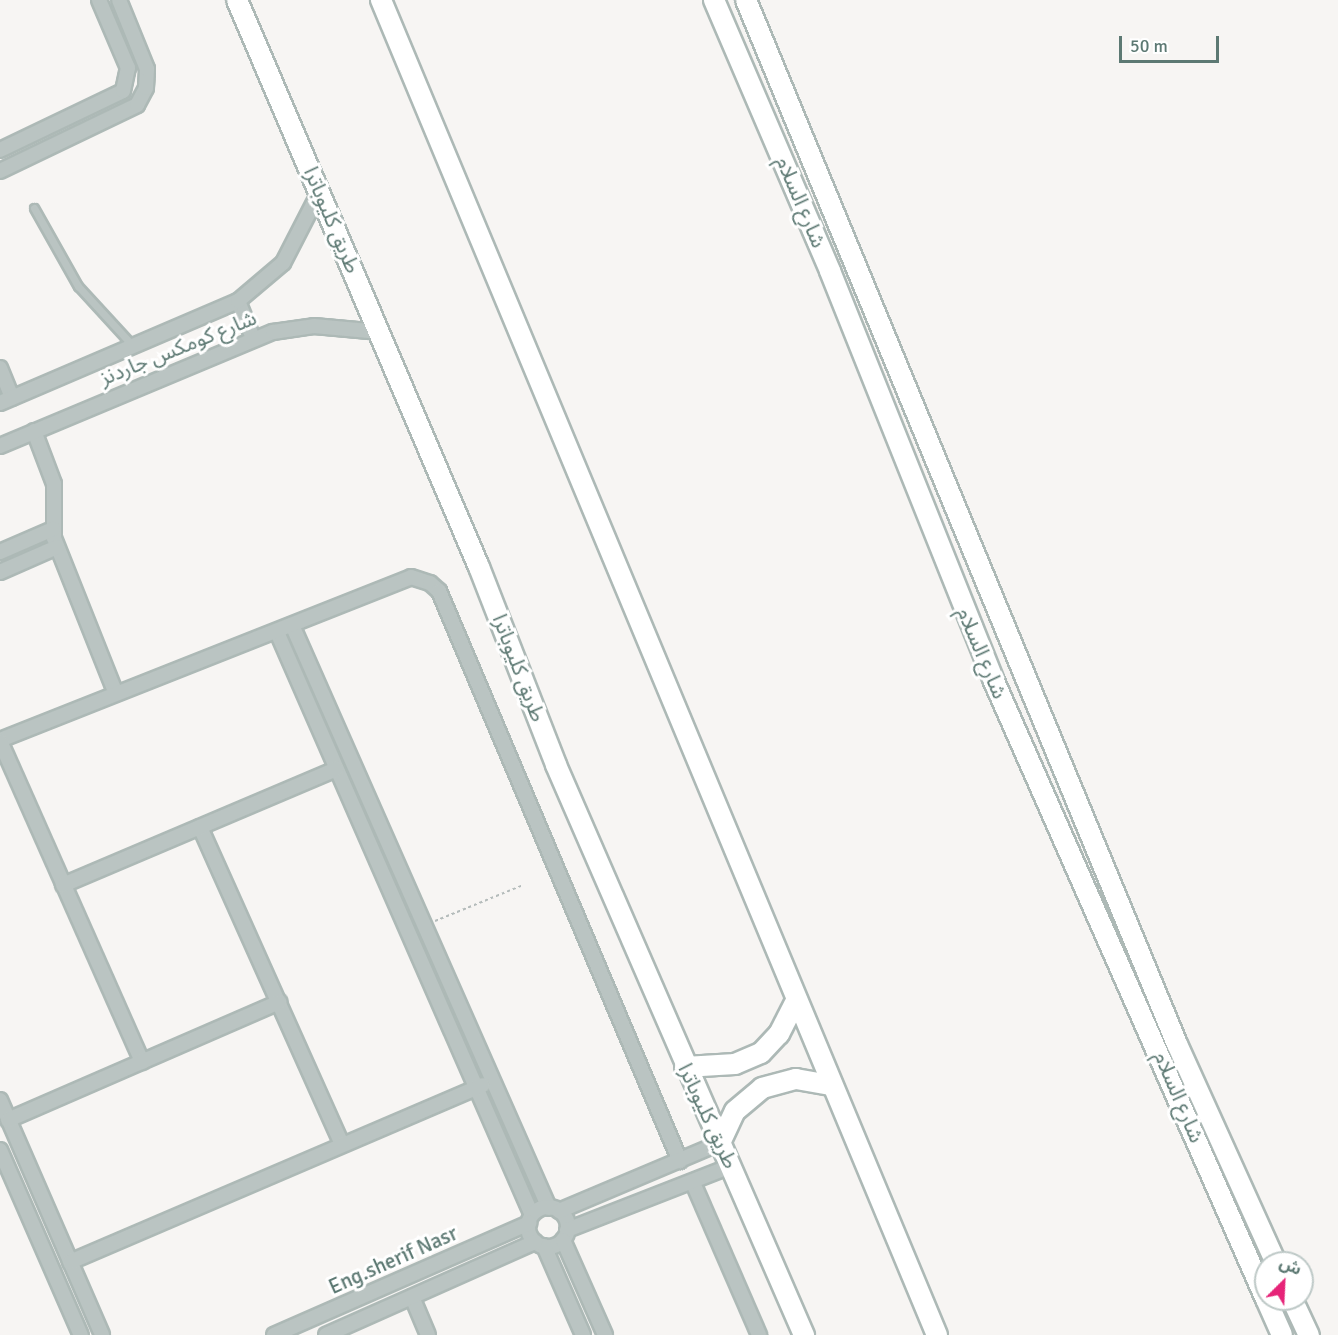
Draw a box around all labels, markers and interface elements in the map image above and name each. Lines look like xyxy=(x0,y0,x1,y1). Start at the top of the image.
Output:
scale bar xyxy=(1122,24,1222,62)
text: 50 m xyxy=(1130,35,1168,57)
street label: شارع السلام xyxy=(771,153,831,251)
street label: طريق كليوباترا xyxy=(298,163,366,277)
street label: شارع كومكس جاردنز xyxy=(96,305,260,391)
street label: شارع السلام xyxy=(952,604,1012,702)
street label: طريق كليوباترا xyxy=(487,611,551,725)
street label: شارع السلام xyxy=(1149,1048,1209,1146)
street label: طريق كليوباترا xyxy=(673,1059,743,1173)
street label: Eng.sherif Nasr xyxy=(325,1220,461,1300)
north arrow xyxy=(1254,1251,1314,1311)
text: ش xyxy=(1276,1253,1305,1280)

